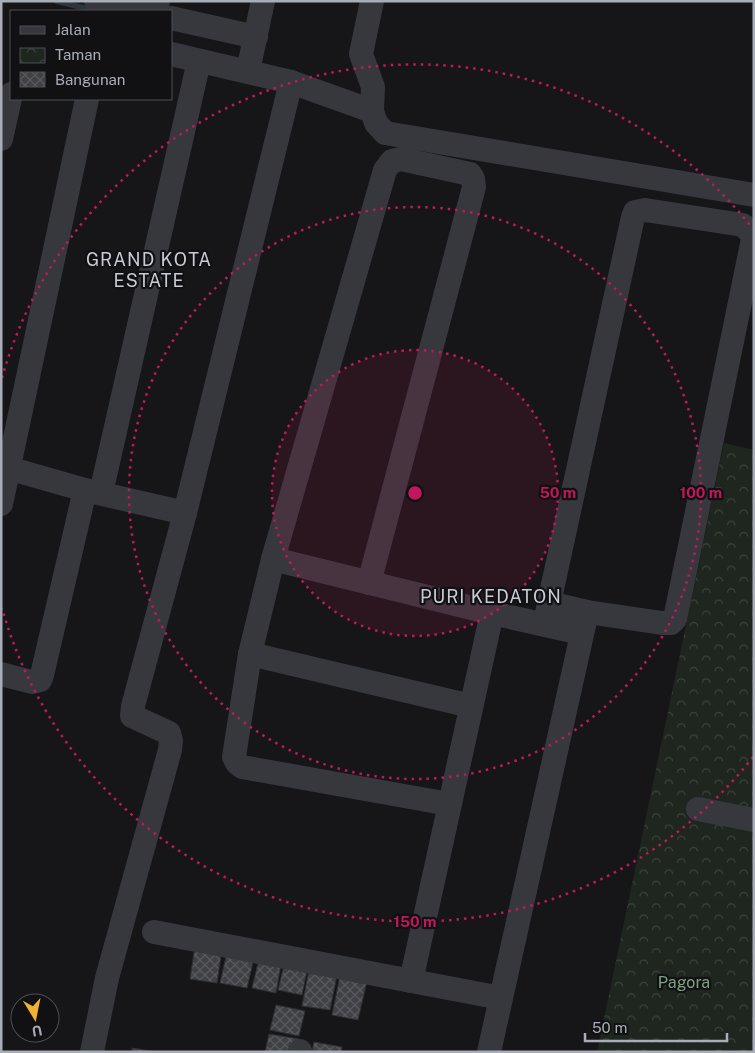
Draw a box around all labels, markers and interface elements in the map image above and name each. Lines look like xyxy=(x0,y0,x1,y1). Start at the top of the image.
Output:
legend xyxy=(10,10,172,100)
text: Jalan xyxy=(55,21,91,38)
text: Taman xyxy=(55,46,101,63)
text: Bangunan xyxy=(55,71,126,88)
district label: GRAND KOTA ESTATE xyxy=(86,249,212,291)
centre of rings xyxy=(406,484,424,502)
text: 50 m xyxy=(540,484,576,501)
text: 100 m xyxy=(680,484,722,501)
district label: PURI KEDATON xyxy=(420,586,562,607)
text: 150 m xyxy=(393,913,437,930)
park label: Pagora xyxy=(658,973,710,992)
north arrow xyxy=(10,993,60,1043)
scale bar xyxy=(585,1010,728,1042)
text: 50 m xyxy=(592,1019,627,1036)
text: U xyxy=(31,1022,44,1040)

